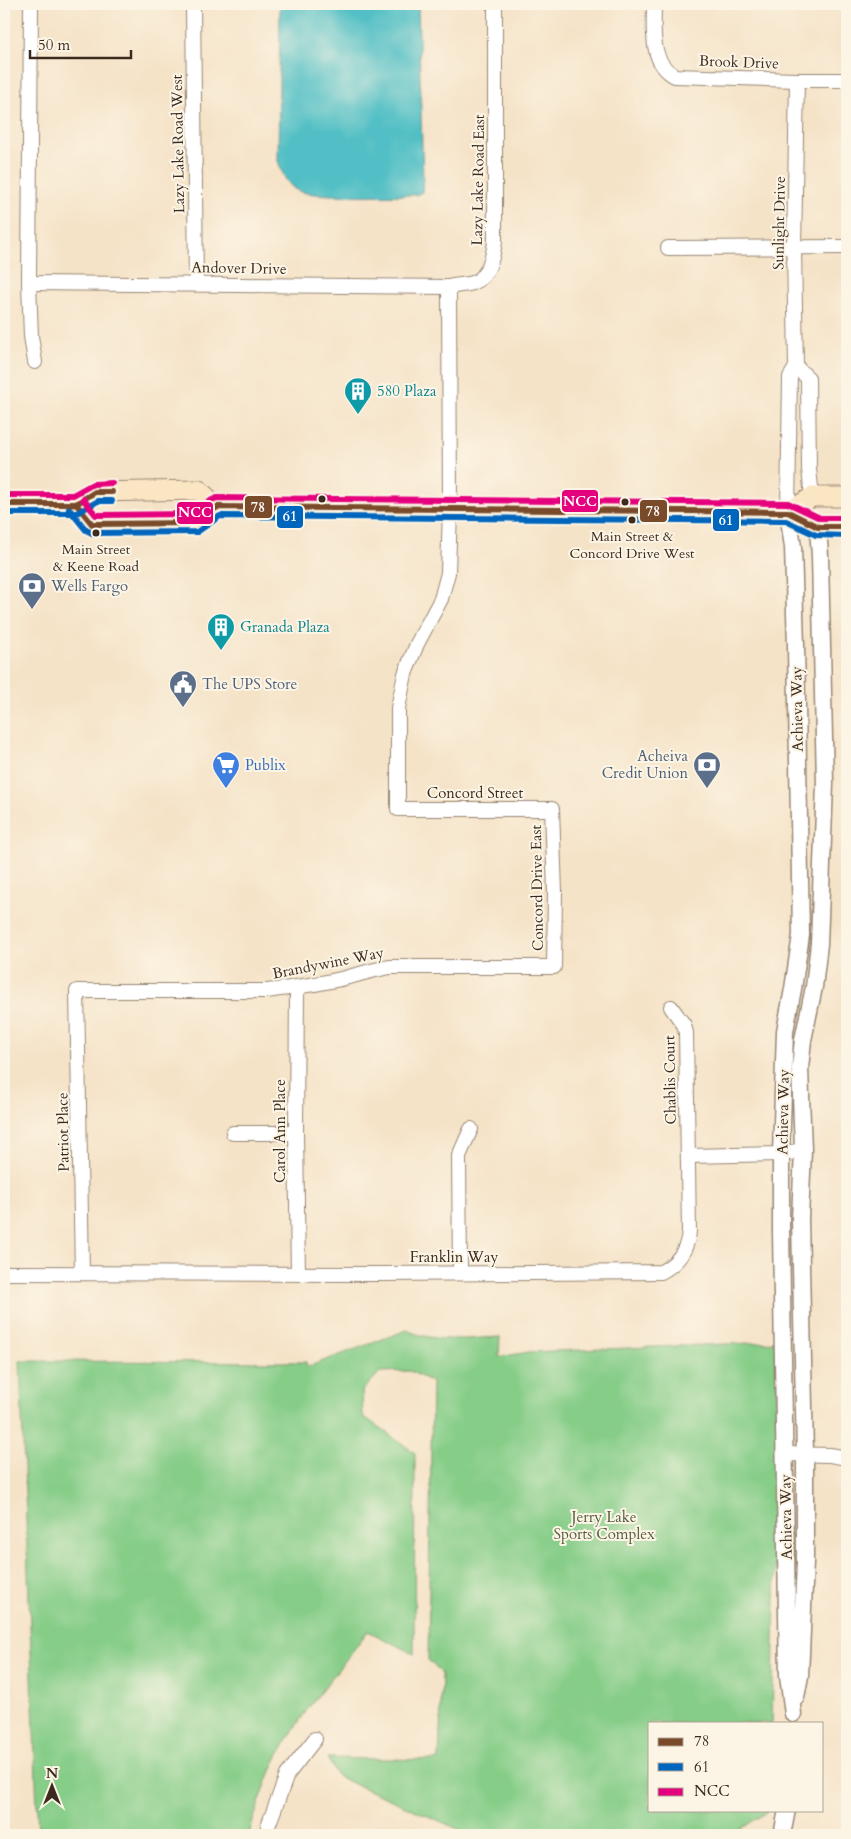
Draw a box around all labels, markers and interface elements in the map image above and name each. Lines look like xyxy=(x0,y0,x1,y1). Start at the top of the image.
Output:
scale bar xyxy=(30,28,131,60)
text: 50 m xyxy=(38,35,70,55)
street label: Brook Drive xyxy=(699,51,780,73)
street label: Lazy Lake Road West xyxy=(167,74,189,214)
street label: Lazy Lake Road East xyxy=(467,114,489,246)
street label: Sunlight Drive xyxy=(768,176,790,270)
street label: Andover Drive xyxy=(191,257,287,279)
building icon: 580 Plaza xyxy=(343,376,373,415)
place label: 580 Plaza xyxy=(377,381,437,401)
line badge: NCC xyxy=(561,489,599,513)
text: NCC xyxy=(563,492,597,511)
unlabelled marker xyxy=(317,494,327,504)
line badge: 78 xyxy=(244,495,273,519)
unlabelled marker xyxy=(620,497,630,507)
text: 78 xyxy=(251,498,265,517)
line badge: 78 xyxy=(639,499,668,523)
line badge: NCC xyxy=(176,501,214,525)
text: 78 xyxy=(646,502,660,521)
text: NCC xyxy=(178,503,212,522)
line badge: 61 xyxy=(276,505,304,529)
text: 61 xyxy=(283,507,297,526)
line badge: 61 xyxy=(712,508,740,532)
text: 61 xyxy=(719,511,733,530)
marker: Main Street & Concord Drive West xyxy=(627,515,637,525)
place label: Main Street & Concord Drive West xyxy=(569,527,695,563)
marker: Main Street & Keene Road xyxy=(91,528,101,538)
place label: Main Street & Keene Road xyxy=(53,540,140,576)
bank icon: Wells Fargo xyxy=(17,571,47,610)
place label: Wells Fargo xyxy=(50,576,128,596)
building icon: Granada Plaza xyxy=(206,612,236,651)
place label: Granada Plaza xyxy=(240,617,330,637)
street label: Achieva Way xyxy=(786,666,808,752)
public building icon: The UPS Store xyxy=(168,669,198,708)
place label: The UPS Store xyxy=(202,674,298,694)
place label: Acheiva Credit Union xyxy=(602,746,689,783)
supermarket icon: Publix xyxy=(211,750,241,789)
bank icon: Acheiva Credit Union xyxy=(692,750,722,789)
place label: Publix xyxy=(245,755,286,775)
street label: Concord Street xyxy=(427,783,524,803)
street label: Concord Drive East xyxy=(526,824,548,951)
street label: Brandywine Way xyxy=(271,942,386,984)
street label: Chablis Court xyxy=(659,1035,681,1125)
street label: Achieva Way xyxy=(772,1069,794,1155)
street label: Carol Ann Place xyxy=(270,1079,290,1183)
street label: Patriot Place xyxy=(52,1092,74,1172)
street label: Franklin Way xyxy=(410,1247,498,1267)
street label: Achieva Way xyxy=(775,1474,797,1560)
park label: Jerry Lake Sports Complex xyxy=(553,1507,655,1544)
legend xyxy=(648,1722,824,1812)
text: 78 xyxy=(694,1731,709,1751)
text: 61 xyxy=(694,1757,709,1777)
north arrow xyxy=(28,1762,78,1812)
text: N xyxy=(46,1764,58,1783)
text: NCC xyxy=(694,1781,730,1801)

